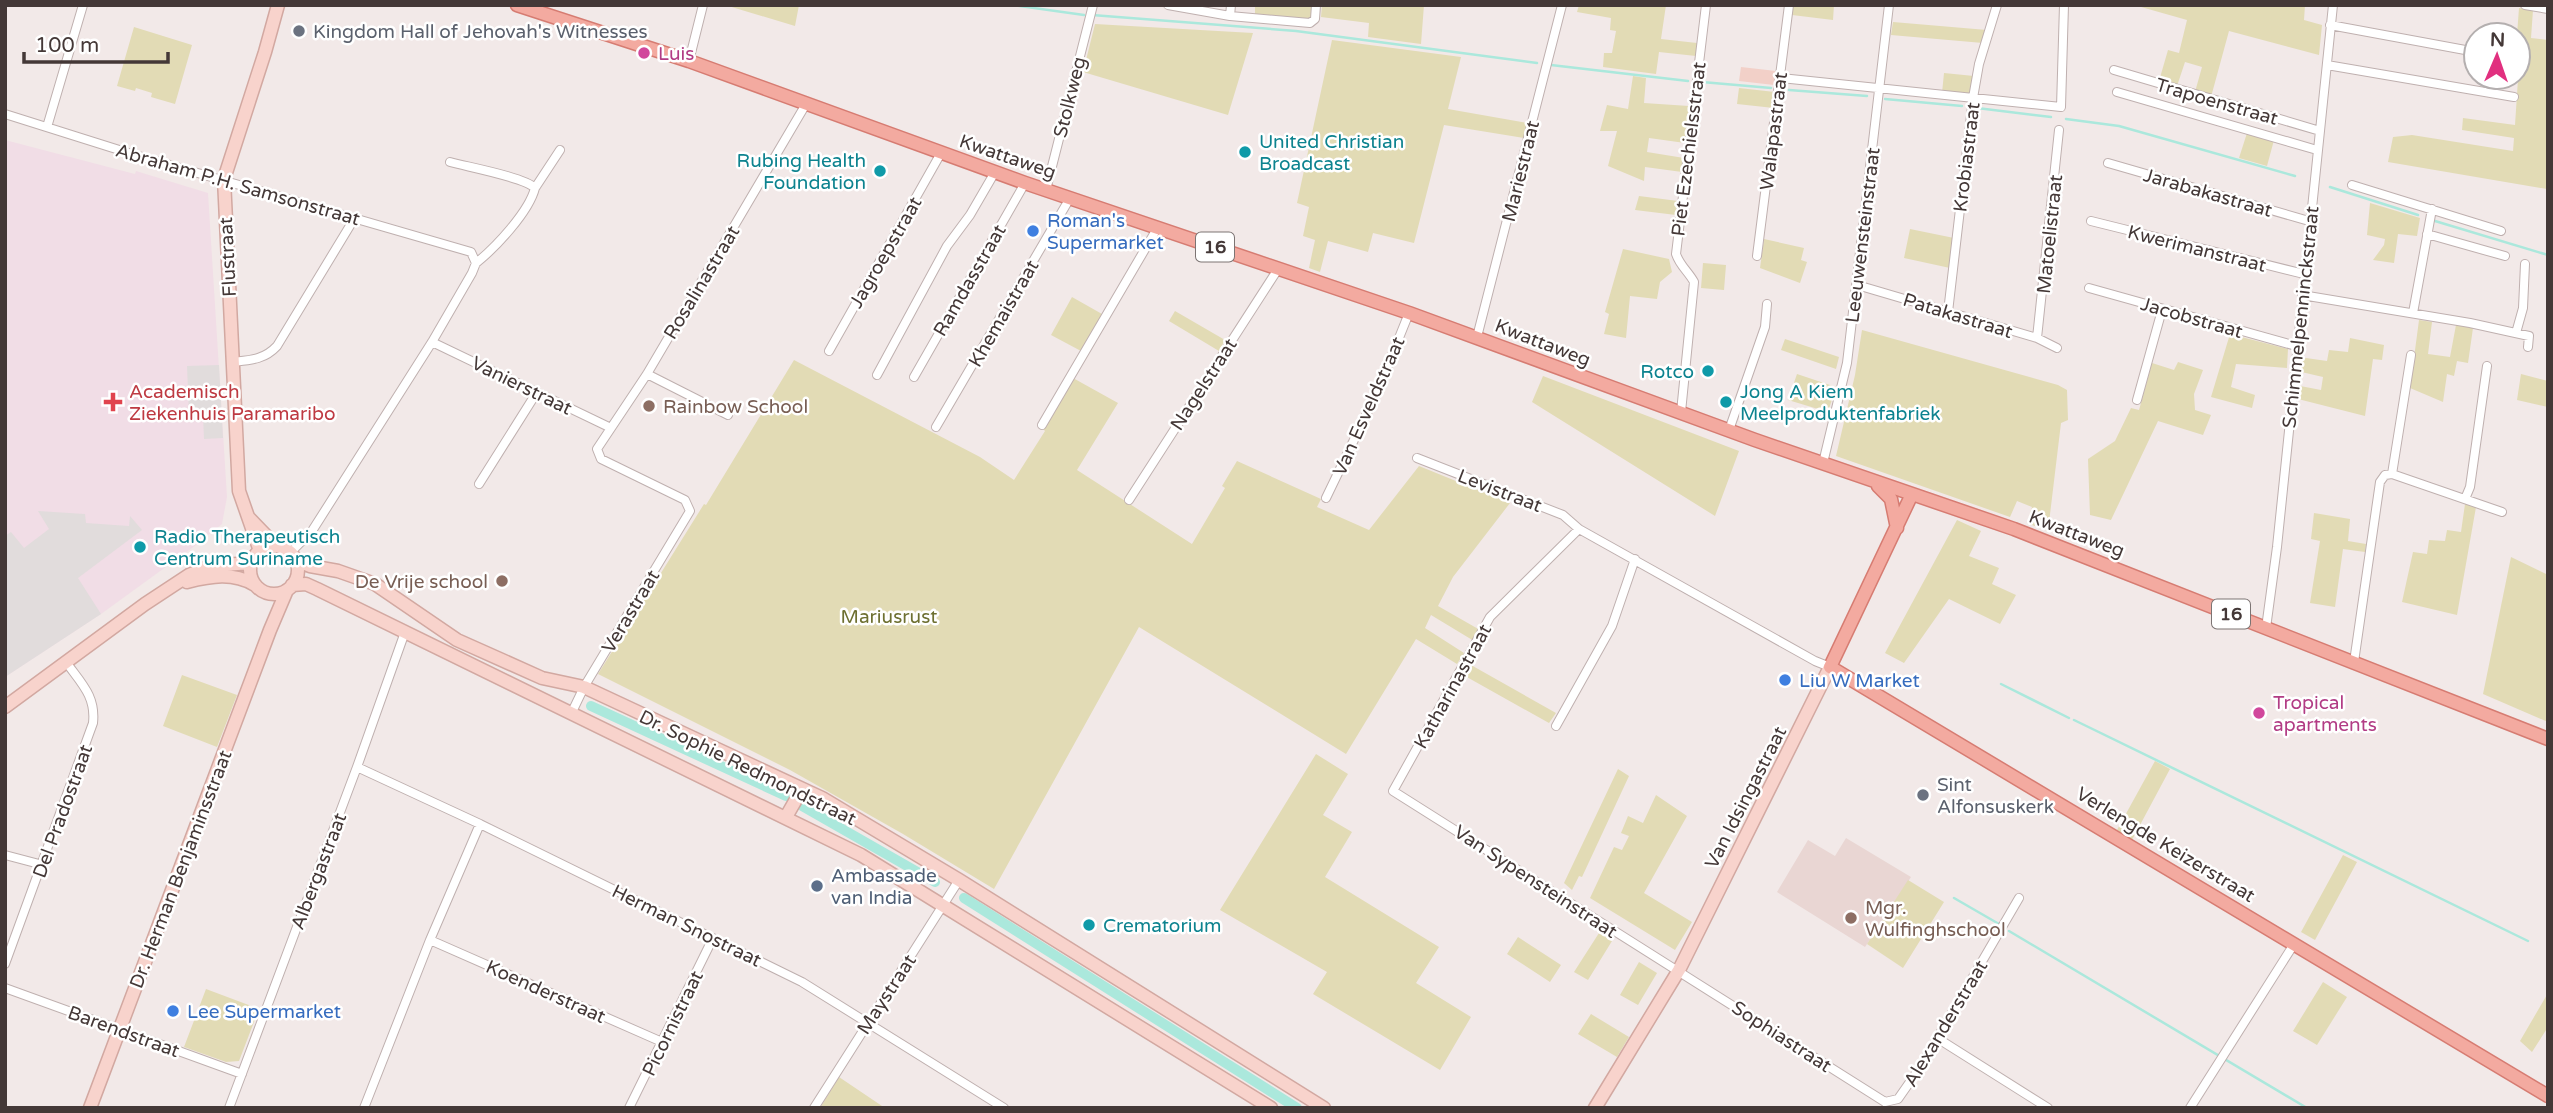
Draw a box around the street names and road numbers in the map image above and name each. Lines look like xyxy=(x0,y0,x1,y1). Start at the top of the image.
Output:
street label: Stolkweg xyxy=(1049,54,1091,140)
street label: Piet Ezechielsstraat xyxy=(1667,61,1711,238)
street label: Walapastraat xyxy=(1756,71,1792,192)
street label: Trapoenstraat xyxy=(2153,74,2280,130)
street label: Krobiastraat xyxy=(1949,101,1985,213)
street label: Mariestraat xyxy=(1498,118,1544,224)
street label: Kwattaweg xyxy=(956,130,1059,184)
street label: Abraham P.H. Samsonstraat xyxy=(113,140,362,230)
street label: Leeuwensteinstraat xyxy=(1841,146,1885,324)
street label: Jarabakastraat xyxy=(2141,164,2275,222)
street label: Matoelistraat xyxy=(2033,173,2067,295)
street label: Jagroepstraat xyxy=(845,193,927,312)
street label: Schimmelpenninckstraat xyxy=(2278,205,2324,429)
street label: Flustraat xyxy=(215,217,241,297)
street label: Ramdasstraat xyxy=(929,221,1011,340)
street label: Kwerimanstraat xyxy=(2125,221,2268,277)
street label: Rosalinastraat xyxy=(659,222,744,343)
road number: 16 xyxy=(1196,232,1234,262)
street label: Khemaistraat xyxy=(964,256,1043,371)
street label: Patakastraat xyxy=(1900,289,2015,343)
street label: Jacobstraat xyxy=(2138,293,2245,343)
street label: Kwattaweg xyxy=(1492,315,1594,371)
street label: Nagelstraat xyxy=(1166,334,1242,435)
street label: Van Esveldstraat xyxy=(1328,334,1409,479)
street label: Vanierstraat xyxy=(468,352,575,420)
street label: Levistraat xyxy=(1454,465,1545,517)
street label: Kwattaweg xyxy=(2026,506,2128,562)
street label: Verastraat xyxy=(598,566,664,657)
road number: 16 xyxy=(2212,600,2250,628)
street label: Katharinastraat xyxy=(1410,620,1496,753)
street label: Dr. Sophie Redmondstraat xyxy=(635,706,860,830)
street label: Van Idsingastraat xyxy=(1701,723,1791,872)
street label: Del Pradostraat xyxy=(29,742,97,881)
street label: Dr. Herman Benjaminsstraat xyxy=(125,747,237,991)
street label: Verlengde Keizerstraat xyxy=(2072,783,2259,907)
street label: Albergastraat xyxy=(287,810,351,933)
street label: Van Sypensteinstraat xyxy=(1450,821,1621,943)
street label: Herman Snostraat xyxy=(608,880,765,972)
street label: Maystraat xyxy=(853,950,921,1039)
street label: Koenderstraat xyxy=(482,956,609,1028)
street label: Alexanderstraat xyxy=(1899,956,1992,1091)
street label: Picornistraat xyxy=(638,967,708,1080)
street label: Sophiastraat xyxy=(1728,997,1835,1077)
street label: Barendstraat xyxy=(65,1002,182,1062)

